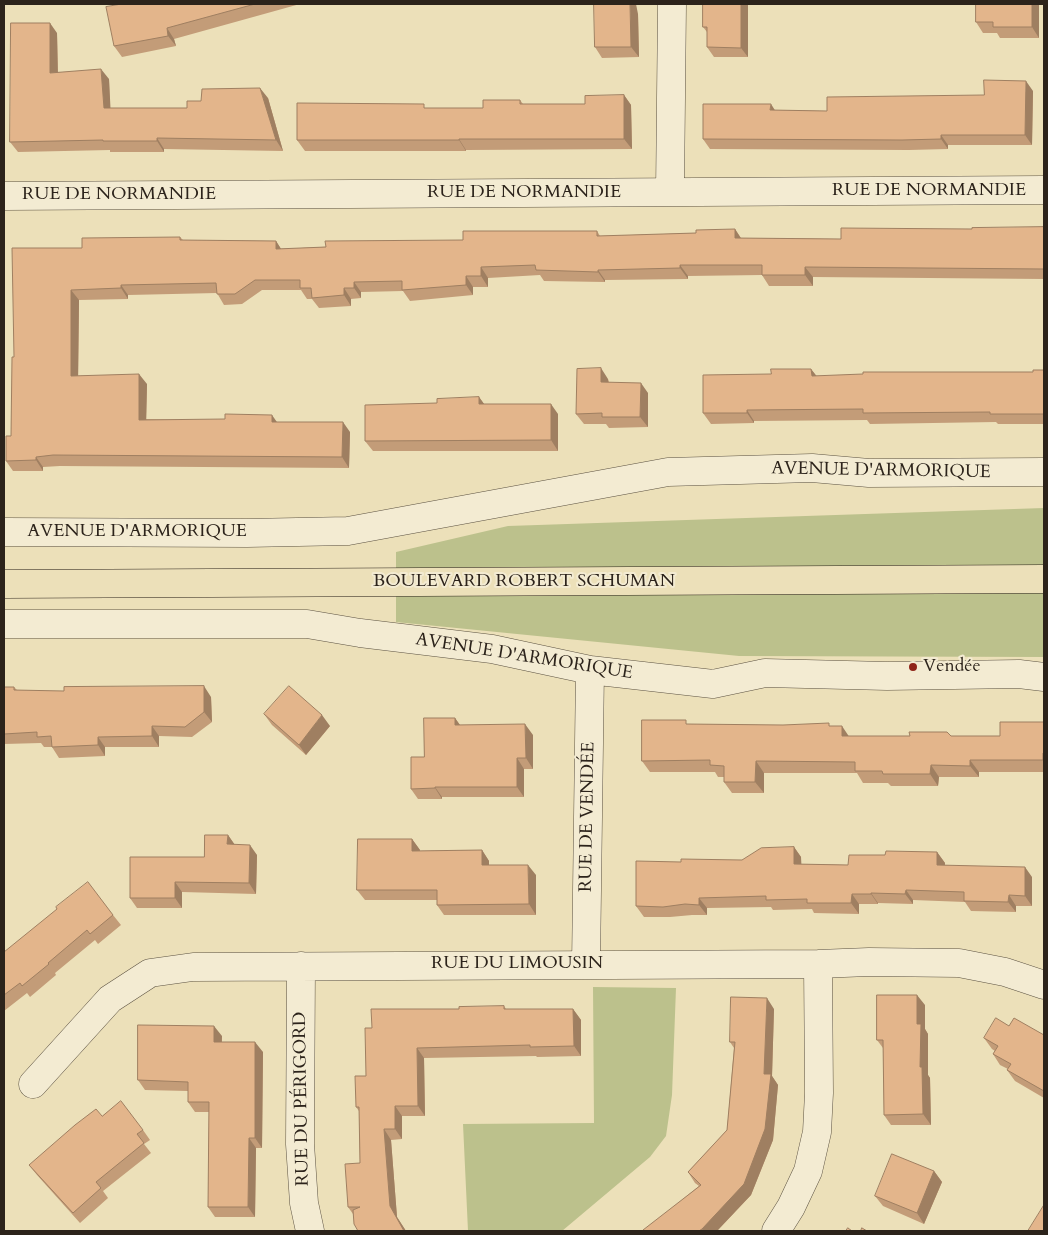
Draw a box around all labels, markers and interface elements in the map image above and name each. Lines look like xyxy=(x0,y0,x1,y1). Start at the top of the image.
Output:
street label: RUE DE NORMANDIE xyxy=(832,180,1026,202)
street label: RUE DE NORMANDIE xyxy=(427,182,621,204)
street label: RUE DE NORMANDIE xyxy=(22,184,216,206)
street label: AVENUE D'ARMORIQUE xyxy=(771,458,991,484)
street label: AVENUE D'ARMORIQUE xyxy=(27,521,247,543)
street label: BOULEVARD ROBERT SCHUMAN xyxy=(373,571,675,593)
street label: AVENUE D'ARMORIQUE xyxy=(414,629,634,685)
place label: Vendée xyxy=(923,656,981,678)
marker: Vendée xyxy=(907,661,919,673)
street label: RUE DE VENDÉE xyxy=(576,742,600,892)
street label: RUE DU LIMOUSIN xyxy=(431,953,603,975)
street label: RUE DU PÉRIGORD xyxy=(290,1012,314,1186)

